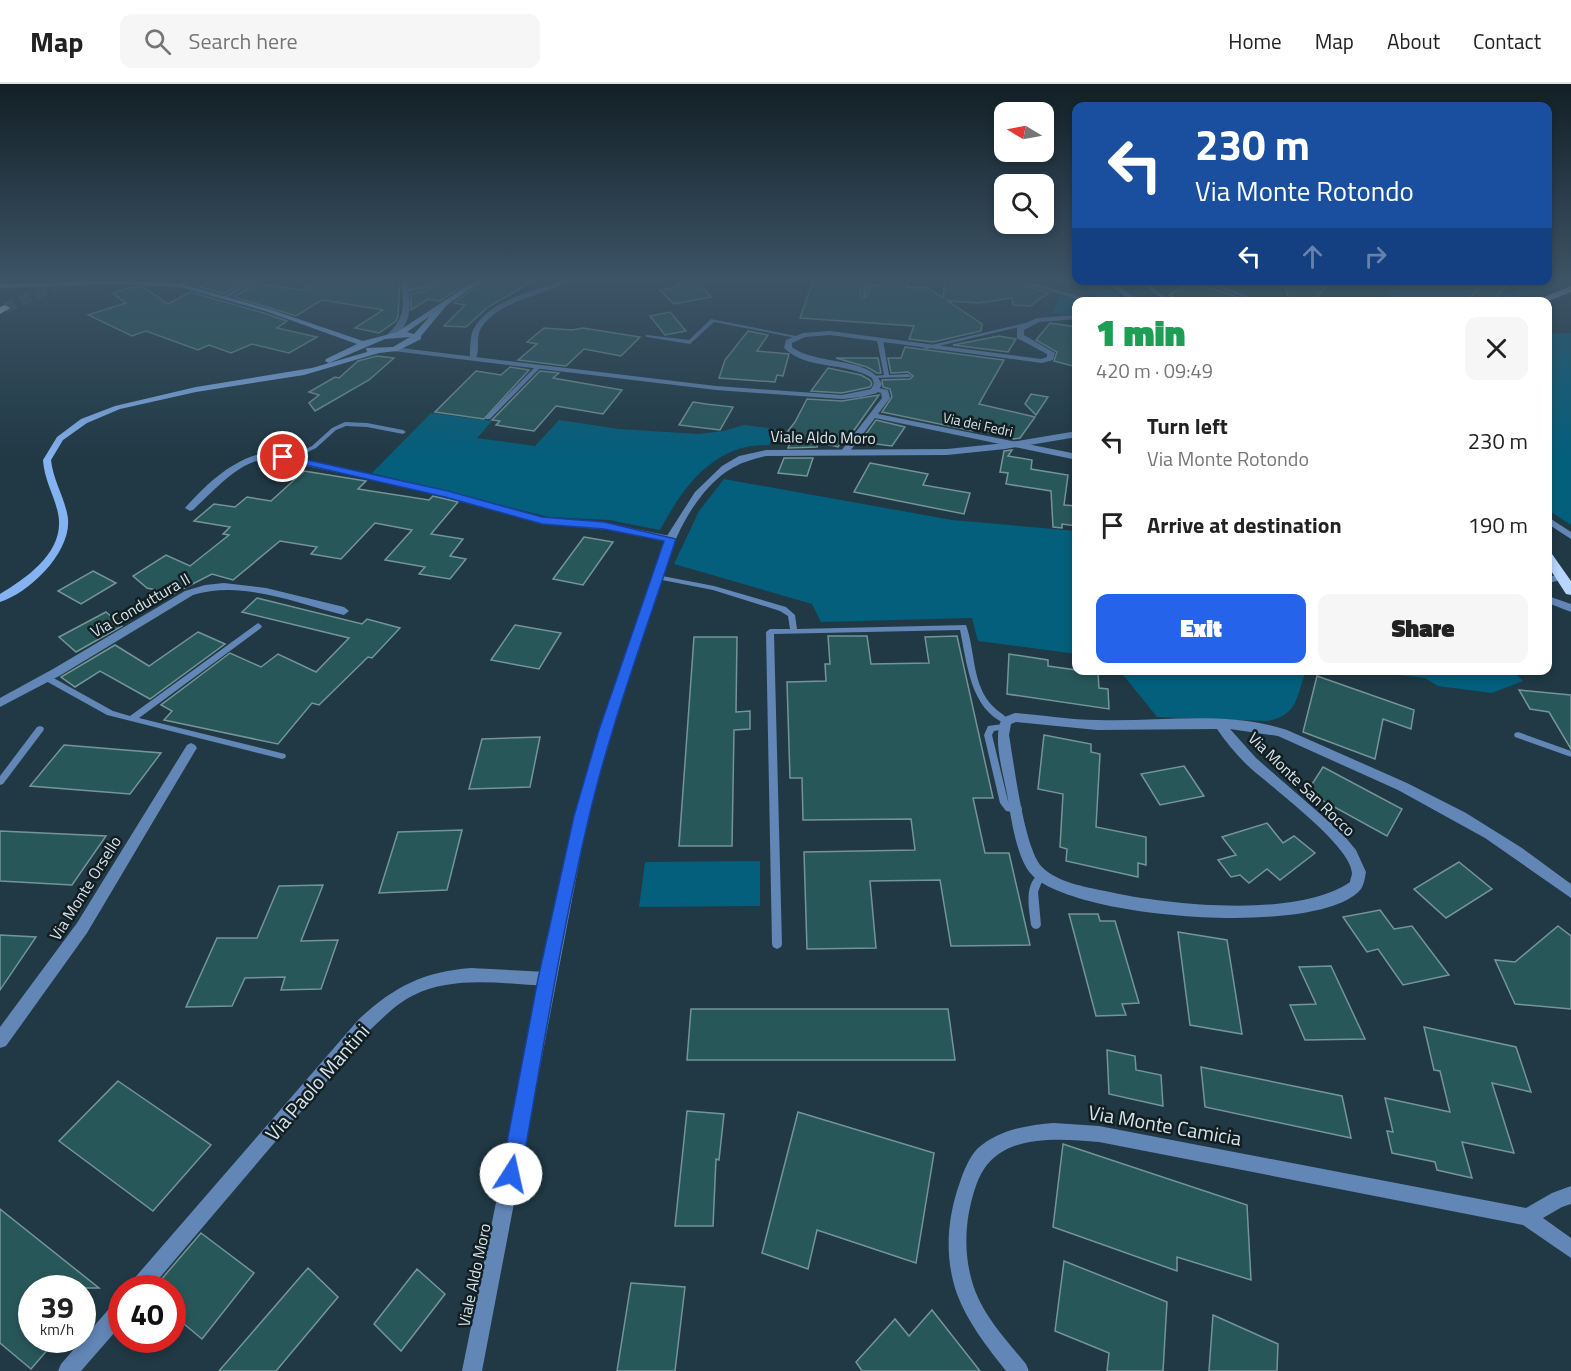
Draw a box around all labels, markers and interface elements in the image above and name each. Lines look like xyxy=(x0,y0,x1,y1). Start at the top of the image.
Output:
search box xyxy=(120,14,540,68)
text: Map xyxy=(30,20,84,63)
text: Search here xyxy=(189,24,298,58)
icon: search xyxy=(141,25,174,58)
text: Home xyxy=(1228,25,1282,57)
text: Map xyxy=(1315,25,1354,57)
text: About xyxy=(1387,25,1440,57)
text: Contact xyxy=(1473,25,1541,57)
north arrow xyxy=(994,102,1054,162)
map controls xyxy=(994,102,1054,234)
text: 230 m xyxy=(1195,112,1310,176)
icon: left xyxy=(1096,126,1174,204)
text: Via Monte Rotondo xyxy=(1195,170,1414,211)
button: search xyxy=(994,174,1054,234)
icon: left xyxy=(1233,240,1266,273)
icon: ahead xyxy=(1296,240,1329,273)
icon: right xyxy=(1359,240,1392,273)
text: 1 min xyxy=(1096,305,1185,360)
button: close xyxy=(1465,317,1528,380)
text: 420 m · 09:49 xyxy=(1096,355,1213,386)
street label: Via dei Fedri xyxy=(941,406,1015,442)
text: Turn left xyxy=(1147,409,1228,443)
street label: Viale Aldo Moro xyxy=(770,424,876,450)
text: 230 m xyxy=(1468,424,1528,458)
icon: left xyxy=(1096,425,1129,458)
pin xyxy=(257,431,308,482)
icon: arrive xyxy=(266,440,299,473)
text: Via Monte Rotondo xyxy=(1147,443,1309,474)
text: Arrive at destination xyxy=(1147,508,1342,542)
text: 190 m xyxy=(1468,508,1528,542)
icon: arrive xyxy=(1096,509,1129,542)
street label: Via Conduttura II xyxy=(86,567,194,643)
button: Exit xyxy=(1096,594,1306,663)
button: Share xyxy=(1318,594,1528,663)
street label: Via Monte San Rocco xyxy=(1243,726,1361,842)
street label: Via Monte Orsello xyxy=(43,831,127,945)
street label: Via Paolo Mantini xyxy=(257,1017,377,1147)
street label: Via Monte Camicia xyxy=(1086,1096,1244,1154)
position arrow xyxy=(479,1142,543,1206)
street label: Viale Aldo Moro xyxy=(451,1221,497,1329)
speed limit sign: 40 xyxy=(108,1275,186,1353)
text: 39 xyxy=(40,1284,74,1330)
text: km/h xyxy=(40,1318,74,1341)

